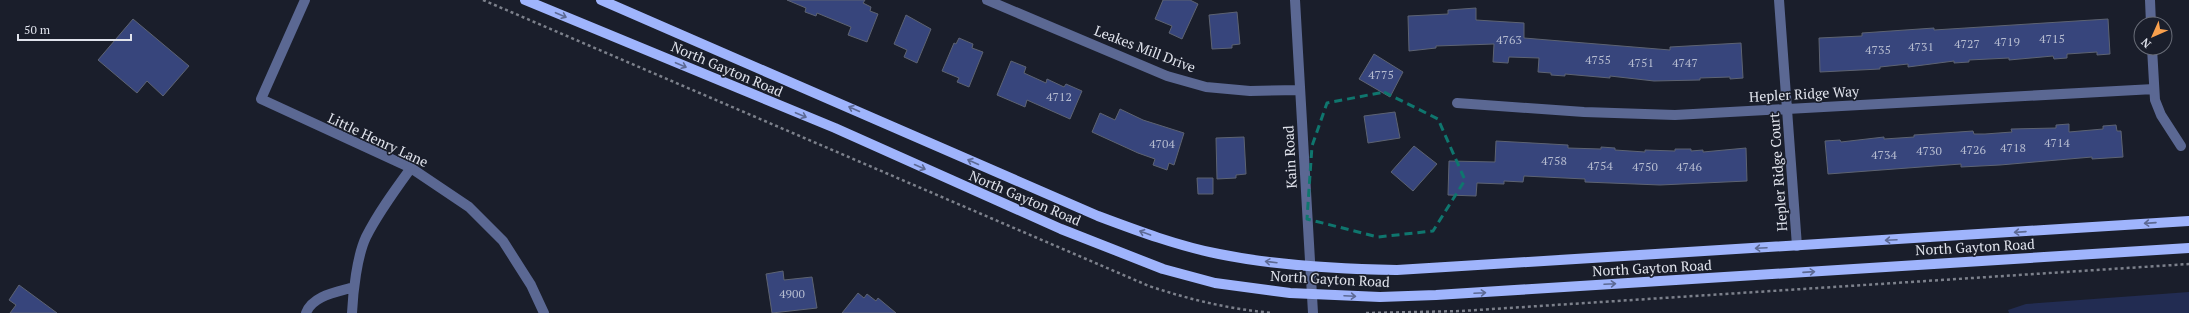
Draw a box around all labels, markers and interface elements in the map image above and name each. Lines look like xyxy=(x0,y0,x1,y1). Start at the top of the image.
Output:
one-way arrow xyxy=(555,12,567,19)
scale bar xyxy=(18,16,131,42)
north arrow xyxy=(2133,16,2173,56)
street label: Leakes Mill Drive xyxy=(1092,21,1199,77)
text: 50 m xyxy=(24,22,51,37)
house number: 4715 xyxy=(2039,31,2065,46)
house number: 4763 xyxy=(1496,32,1522,47)
house number: 4719 xyxy=(1994,34,2020,49)
text: N xyxy=(2138,35,2154,51)
street label: North Gayton Road xyxy=(668,36,786,101)
house number: 4727 xyxy=(1954,36,1980,51)
house number: 4731 xyxy=(1908,39,1934,54)
house number: 4735 xyxy=(1865,42,1891,57)
house number: 4755 xyxy=(1585,52,1611,67)
house number: 4751 xyxy=(1628,55,1654,70)
house number: 4747 xyxy=(1672,55,1698,70)
one-way arrow xyxy=(675,61,687,69)
house number: 4775 xyxy=(1368,67,1394,82)
street label: Hepler Ridge Way xyxy=(1748,81,1860,106)
house number: 4712 xyxy=(1046,89,1072,104)
one-way arrow xyxy=(849,104,861,112)
street label: Little Henry Lane xyxy=(325,108,431,171)
one-way arrow xyxy=(795,111,807,119)
street label: Hepler Ridge Court xyxy=(1764,111,1791,232)
street label: Kain Road xyxy=(1278,125,1301,189)
house number: 4714 xyxy=(2044,135,2070,150)
house number: 4704 xyxy=(1149,136,1175,151)
house number: 4718 xyxy=(2000,140,2026,155)
house number: 4726 xyxy=(1960,142,1986,157)
house number: 4730 xyxy=(1916,143,1942,158)
house number: 4734 xyxy=(1871,147,1897,162)
house number: 4758 xyxy=(1541,153,1567,168)
one-way arrow xyxy=(967,157,979,165)
house number: 4754 xyxy=(1587,158,1613,173)
house number: 4750 xyxy=(1632,159,1658,174)
house number: 4746 xyxy=(1676,159,1702,174)
one-way arrow xyxy=(914,164,926,171)
street label: North Gayton Road xyxy=(966,165,1084,230)
one-way arrow xyxy=(2144,220,2157,227)
one-way arrow xyxy=(2014,228,2027,235)
one-way arrow xyxy=(1139,229,1151,237)
street label: North Gayton Road xyxy=(1915,234,2036,259)
one-way arrow xyxy=(1885,236,1898,244)
one-way arrow xyxy=(1755,244,1768,252)
street label: North Gayton Road xyxy=(1592,255,1713,280)
one-way arrow xyxy=(1265,258,1278,266)
street label: North Gayton Road xyxy=(1270,266,1391,291)
one-way arrow xyxy=(1802,268,1815,275)
one-way arrow xyxy=(1603,280,1616,288)
house number: 4900 xyxy=(779,286,805,301)
one-way arrow xyxy=(1473,289,1486,296)
one-way arrow xyxy=(1343,292,1356,299)

